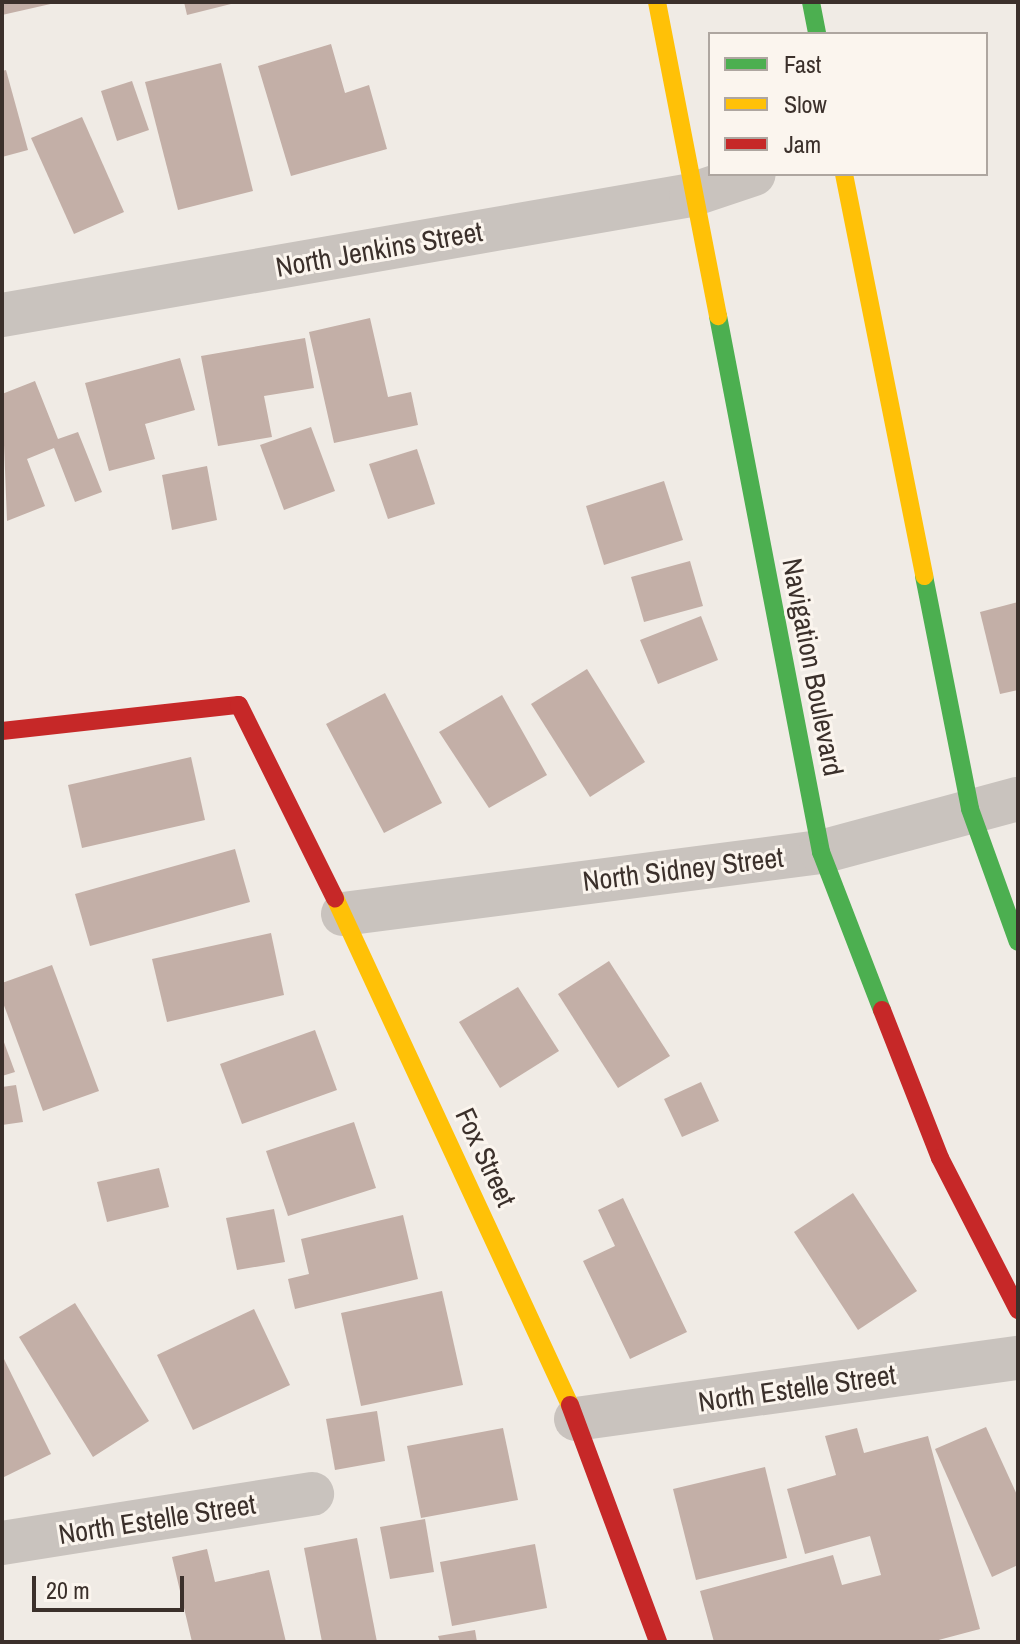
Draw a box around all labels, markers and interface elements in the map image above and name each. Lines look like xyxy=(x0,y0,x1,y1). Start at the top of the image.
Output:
legend xyxy=(708,32,988,176)
text: Fast xyxy=(784,48,821,80)
text: Slow xyxy=(784,88,827,120)
text: Jam xyxy=(784,128,821,160)
street label: North Jenkins Street xyxy=(273,214,485,284)
street label: Navigation Boulevard xyxy=(775,555,851,779)
street label: North Sidney Street xyxy=(581,840,785,898)
street label: Fox Street xyxy=(449,1102,523,1212)
street label: North Estelle Street xyxy=(696,1358,898,1418)
street label: North Estelle Street xyxy=(56,1487,258,1551)
scale bar xyxy=(36,1560,188,1610)
text: 20 m xyxy=(46,1574,90,1606)

